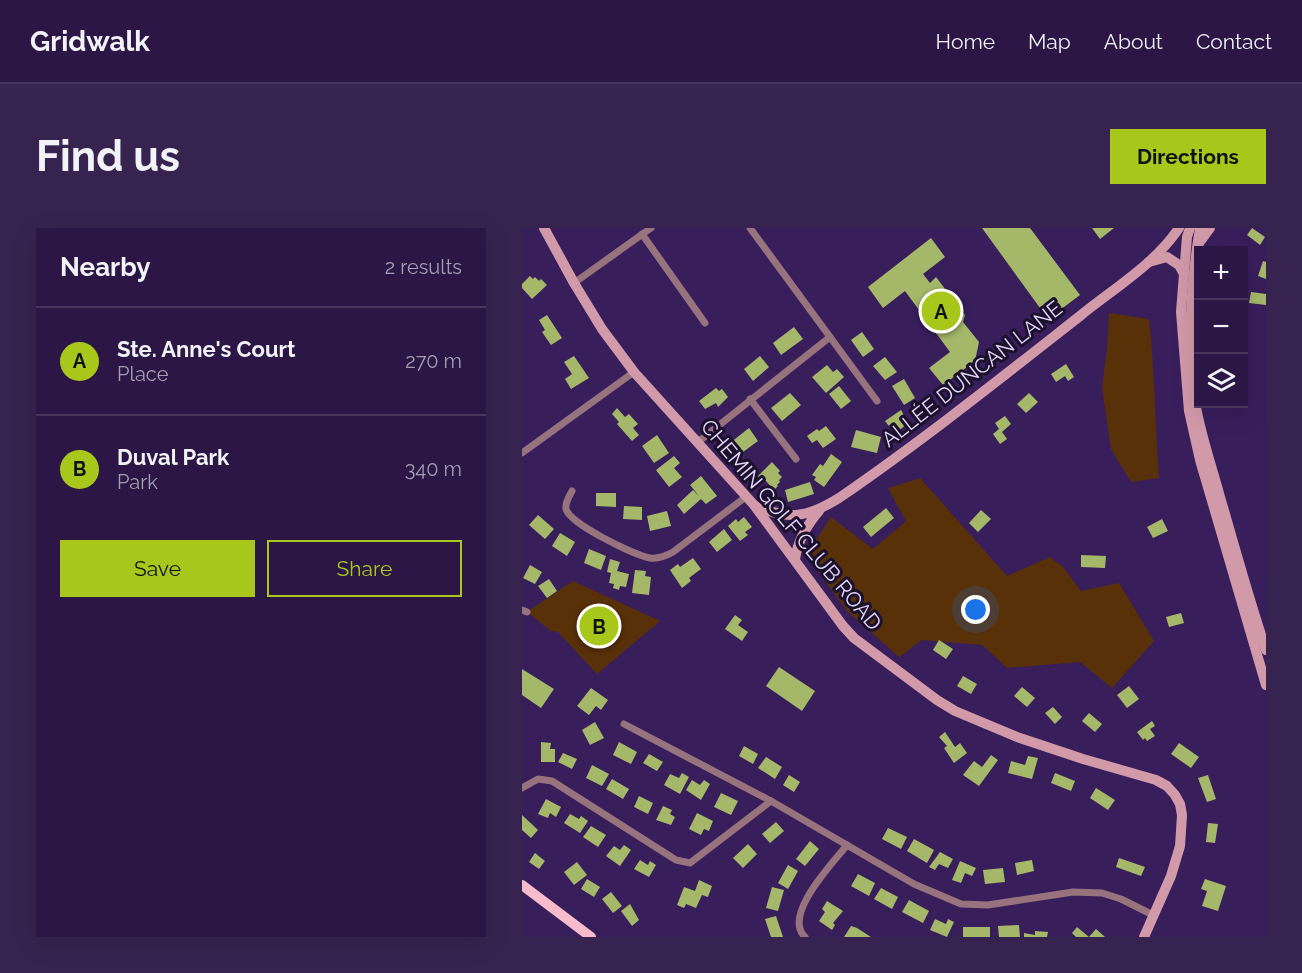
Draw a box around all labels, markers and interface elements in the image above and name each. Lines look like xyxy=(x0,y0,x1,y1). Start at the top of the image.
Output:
text: Gridwalk xyxy=(30,25,150,58)
text: Home xyxy=(936,29,995,54)
text: Map xyxy=(1028,29,1071,54)
text: About xyxy=(1104,29,1163,54)
text: Contact xyxy=(1196,29,1272,54)
button: Directions xyxy=(1110,129,1266,184)
text: Find us xyxy=(36,132,180,181)
map controls xyxy=(1194,246,1248,408)
button: + xyxy=(1194,246,1248,300)
text: Nearby xyxy=(60,252,150,282)
text: 2 results xyxy=(385,255,462,279)
pin: A xyxy=(922,288,960,334)
street label: ALLÉE DUNCAN LANE xyxy=(877,296,1067,452)
button: − xyxy=(1194,300,1248,354)
text: Ste. Anne's Court xyxy=(117,336,296,362)
text: A xyxy=(73,349,86,373)
text: 270 m xyxy=(405,349,462,373)
button: layers xyxy=(1194,354,1248,408)
text: Place xyxy=(117,362,168,386)
street label: CHEMIN GOLF CLUB ROAD xyxy=(696,414,887,635)
text: Duval Park xyxy=(117,444,229,470)
text: B xyxy=(73,457,86,481)
text: 340 m xyxy=(405,457,462,481)
text: Park xyxy=(117,470,158,494)
button: Save xyxy=(60,540,255,597)
button: Share xyxy=(267,540,462,597)
your location xyxy=(961,595,990,624)
pin: B xyxy=(580,604,619,648)

